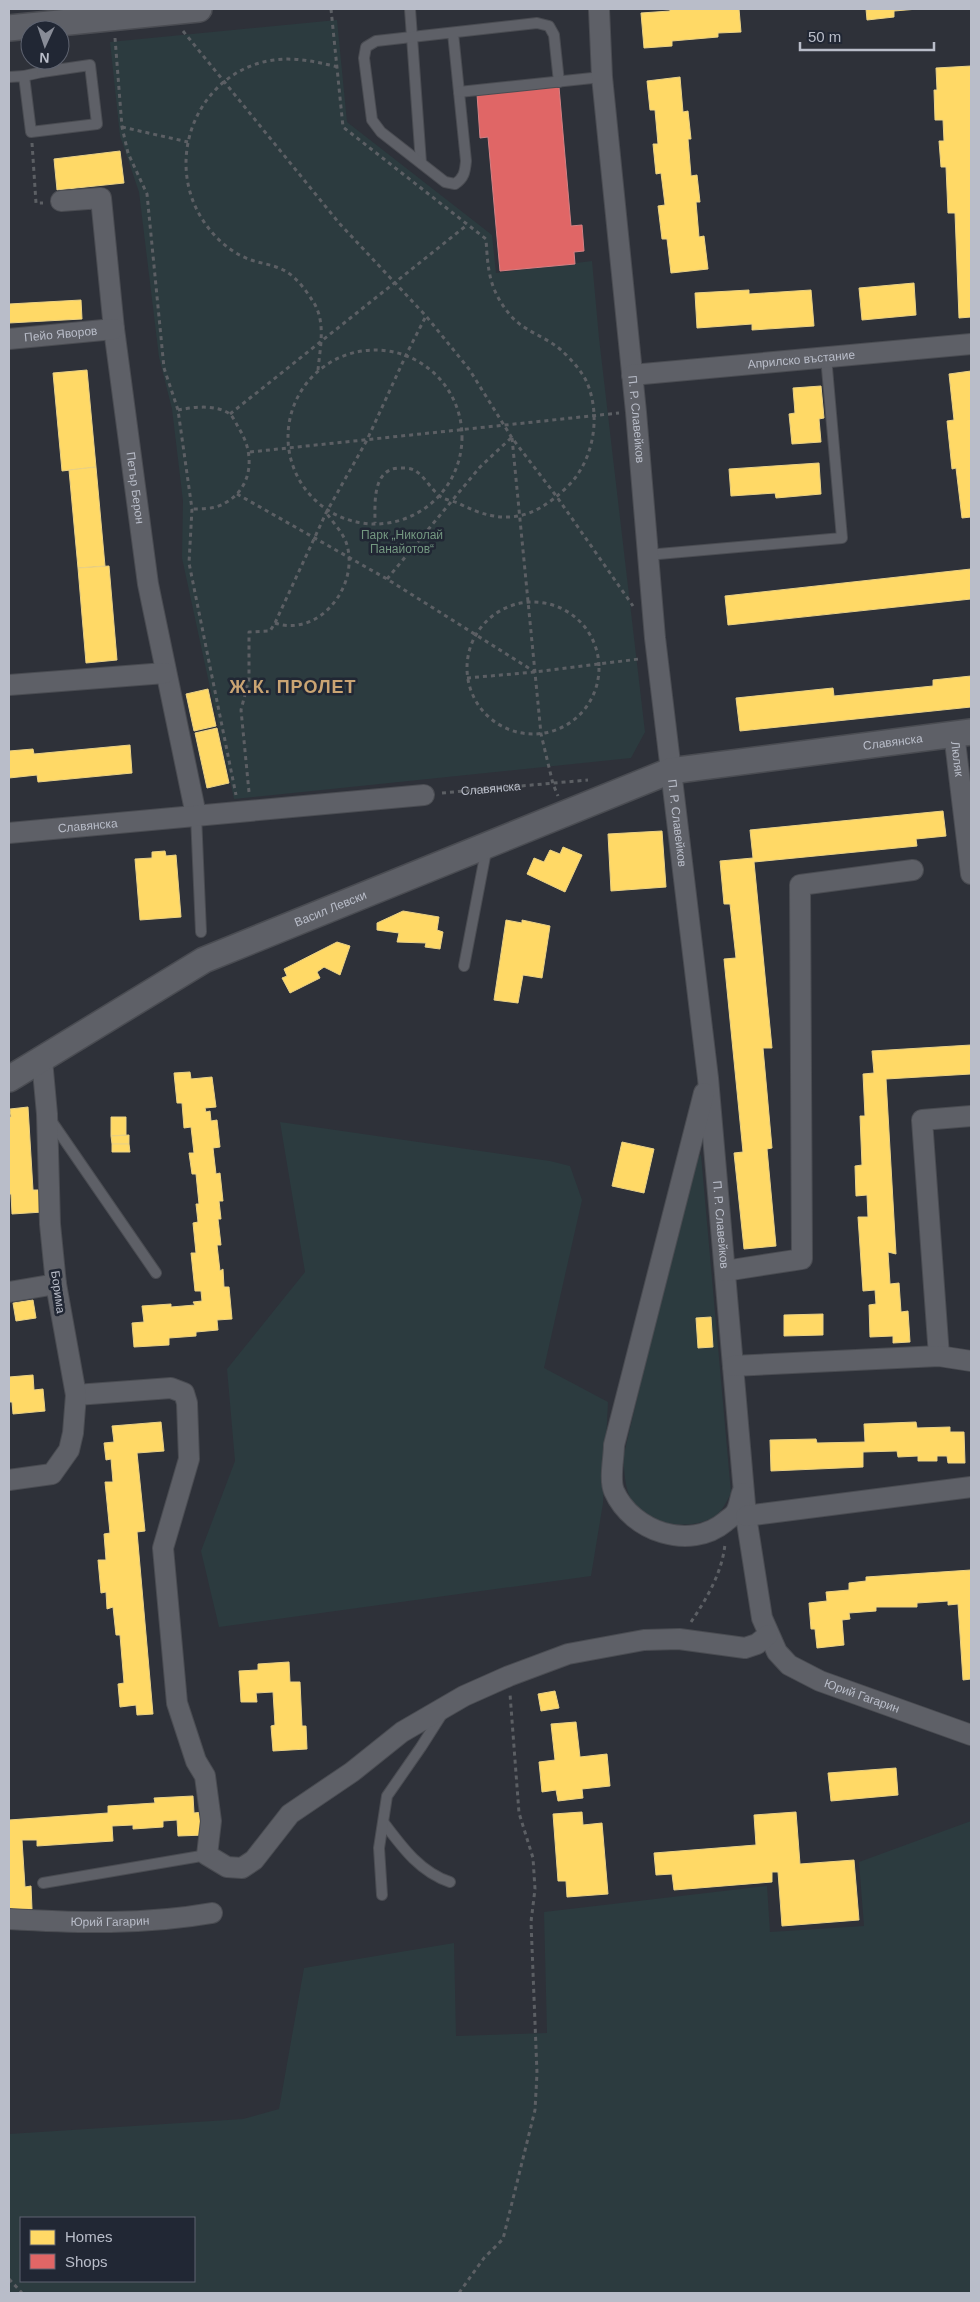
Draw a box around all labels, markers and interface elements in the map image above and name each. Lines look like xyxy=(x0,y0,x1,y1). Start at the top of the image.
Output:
north arrow xyxy=(20,20,70,70)
scale bar xyxy=(800,20,934,52)
text: 50 m xyxy=(808,28,841,45)
text: N xyxy=(39,50,50,66)
street label: Пейо Яворов xyxy=(24,324,98,345)
street label: Априлско въстание xyxy=(747,348,856,371)
street label: П. Р. Славейков xyxy=(625,375,647,464)
street label: Петър Берон xyxy=(123,451,147,525)
park label: Парк „Николай Панайотов“ xyxy=(361,528,443,556)
district label: Ж.К. ПРОЛЕТ xyxy=(228,677,357,697)
street label: Славянска xyxy=(862,731,924,753)
street label: Люляк xyxy=(948,740,966,778)
street label: П. Р. Славейков xyxy=(665,778,690,868)
street label: Славянска xyxy=(460,779,522,798)
street label: Славянска xyxy=(57,816,118,836)
street label: Васил Левски xyxy=(292,888,369,930)
street label: П. Р. Славейков xyxy=(710,1180,732,1269)
street label: Борима xyxy=(48,1270,68,1315)
street label: Юрий Гагарин xyxy=(822,1676,902,1716)
street label: Юрий Гагарин xyxy=(70,1913,150,1929)
legend xyxy=(20,2217,195,2282)
text: Homes xyxy=(65,2228,113,2245)
text: Shops xyxy=(65,2253,108,2270)

